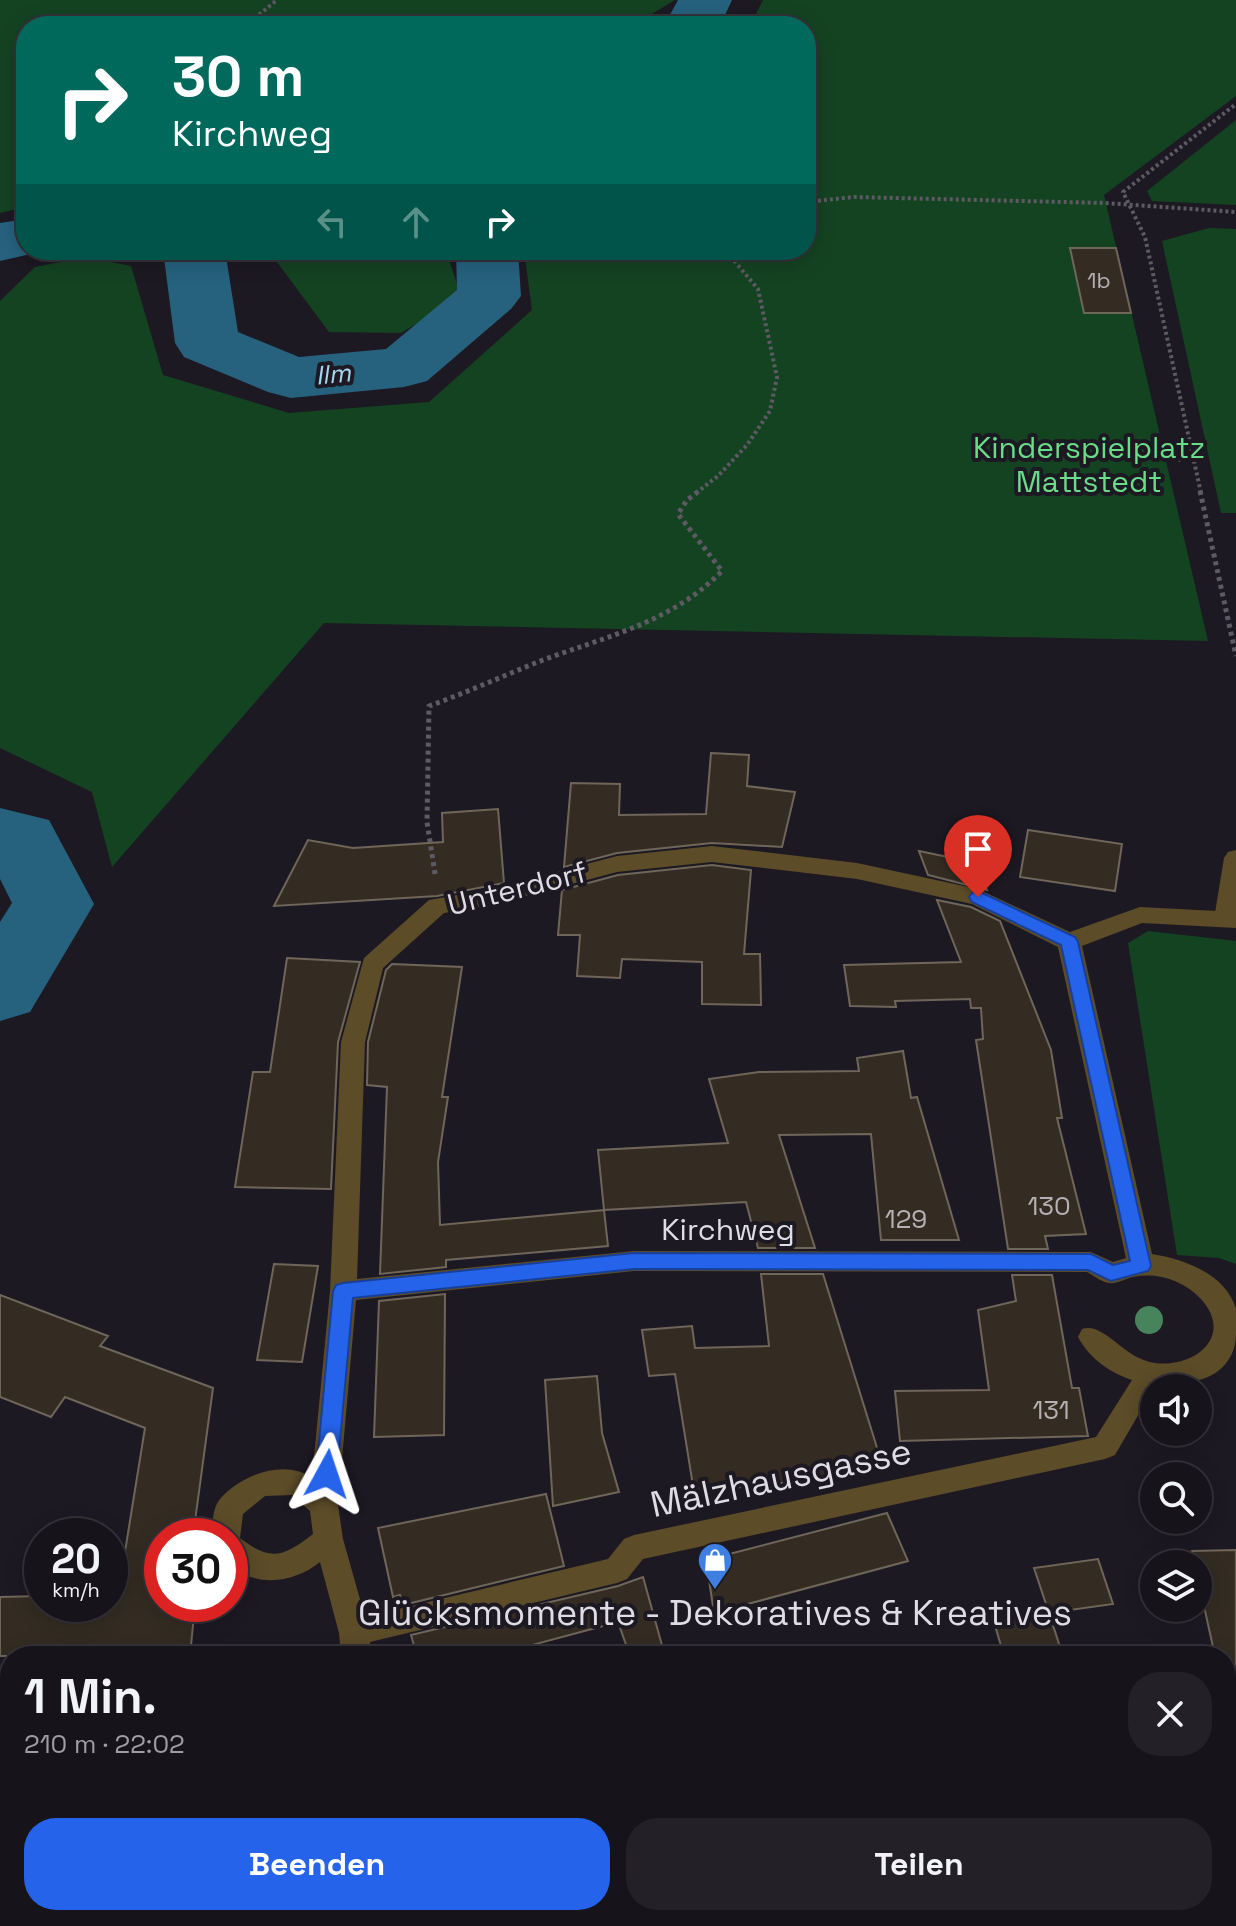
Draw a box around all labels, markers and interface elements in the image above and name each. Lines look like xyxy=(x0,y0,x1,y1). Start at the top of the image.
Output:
text: 30 m xyxy=(172,41,304,112)
icon: right xyxy=(40,48,144,152)
text: Kirchweg xyxy=(172,111,332,157)
icon: left xyxy=(310,200,354,244)
icon: ahead xyxy=(394,200,438,244)
icon: right xyxy=(478,200,522,244)
house number: 1b xyxy=(1087,266,1111,294)
water label: Ilm xyxy=(314,355,353,393)
park label: Kinderspielplatz Mattstedt xyxy=(973,428,1205,501)
pin xyxy=(944,815,1012,897)
icon: arrive xyxy=(956,827,1000,871)
street label: Unterdorf xyxy=(443,852,591,924)
house number: 130 xyxy=(1027,1189,1071,1223)
house number: 129 xyxy=(885,1202,927,1236)
street label: Kirchweg xyxy=(661,1210,795,1249)
map controls xyxy=(1140,1374,1212,1622)
button: sound xyxy=(1140,1374,1212,1446)
house number: 131 xyxy=(1032,1393,1070,1427)
street label: Mälzhausgasse xyxy=(646,1428,916,1528)
position arrow xyxy=(285,1432,369,1516)
button: search xyxy=(1140,1462,1212,1534)
speed limit sign: 30 xyxy=(144,1518,248,1622)
text: 20 xyxy=(51,1534,101,1585)
shop icon: Glücksmomente - Dekoratives & Kreatives xyxy=(696,1541,734,1591)
button: layers xyxy=(1140,1550,1212,1622)
text: km/h xyxy=(52,1577,100,1603)
place label: Glücksmomente - Dekoratives & Kreatives xyxy=(358,1590,1072,1636)
text: 1 Min. xyxy=(24,1666,157,1727)
button: close xyxy=(1128,1672,1212,1756)
text: 210 m · 22:02 xyxy=(24,1727,185,1761)
button: Beenden xyxy=(24,1818,610,1910)
button: Teilen xyxy=(626,1818,1212,1910)

